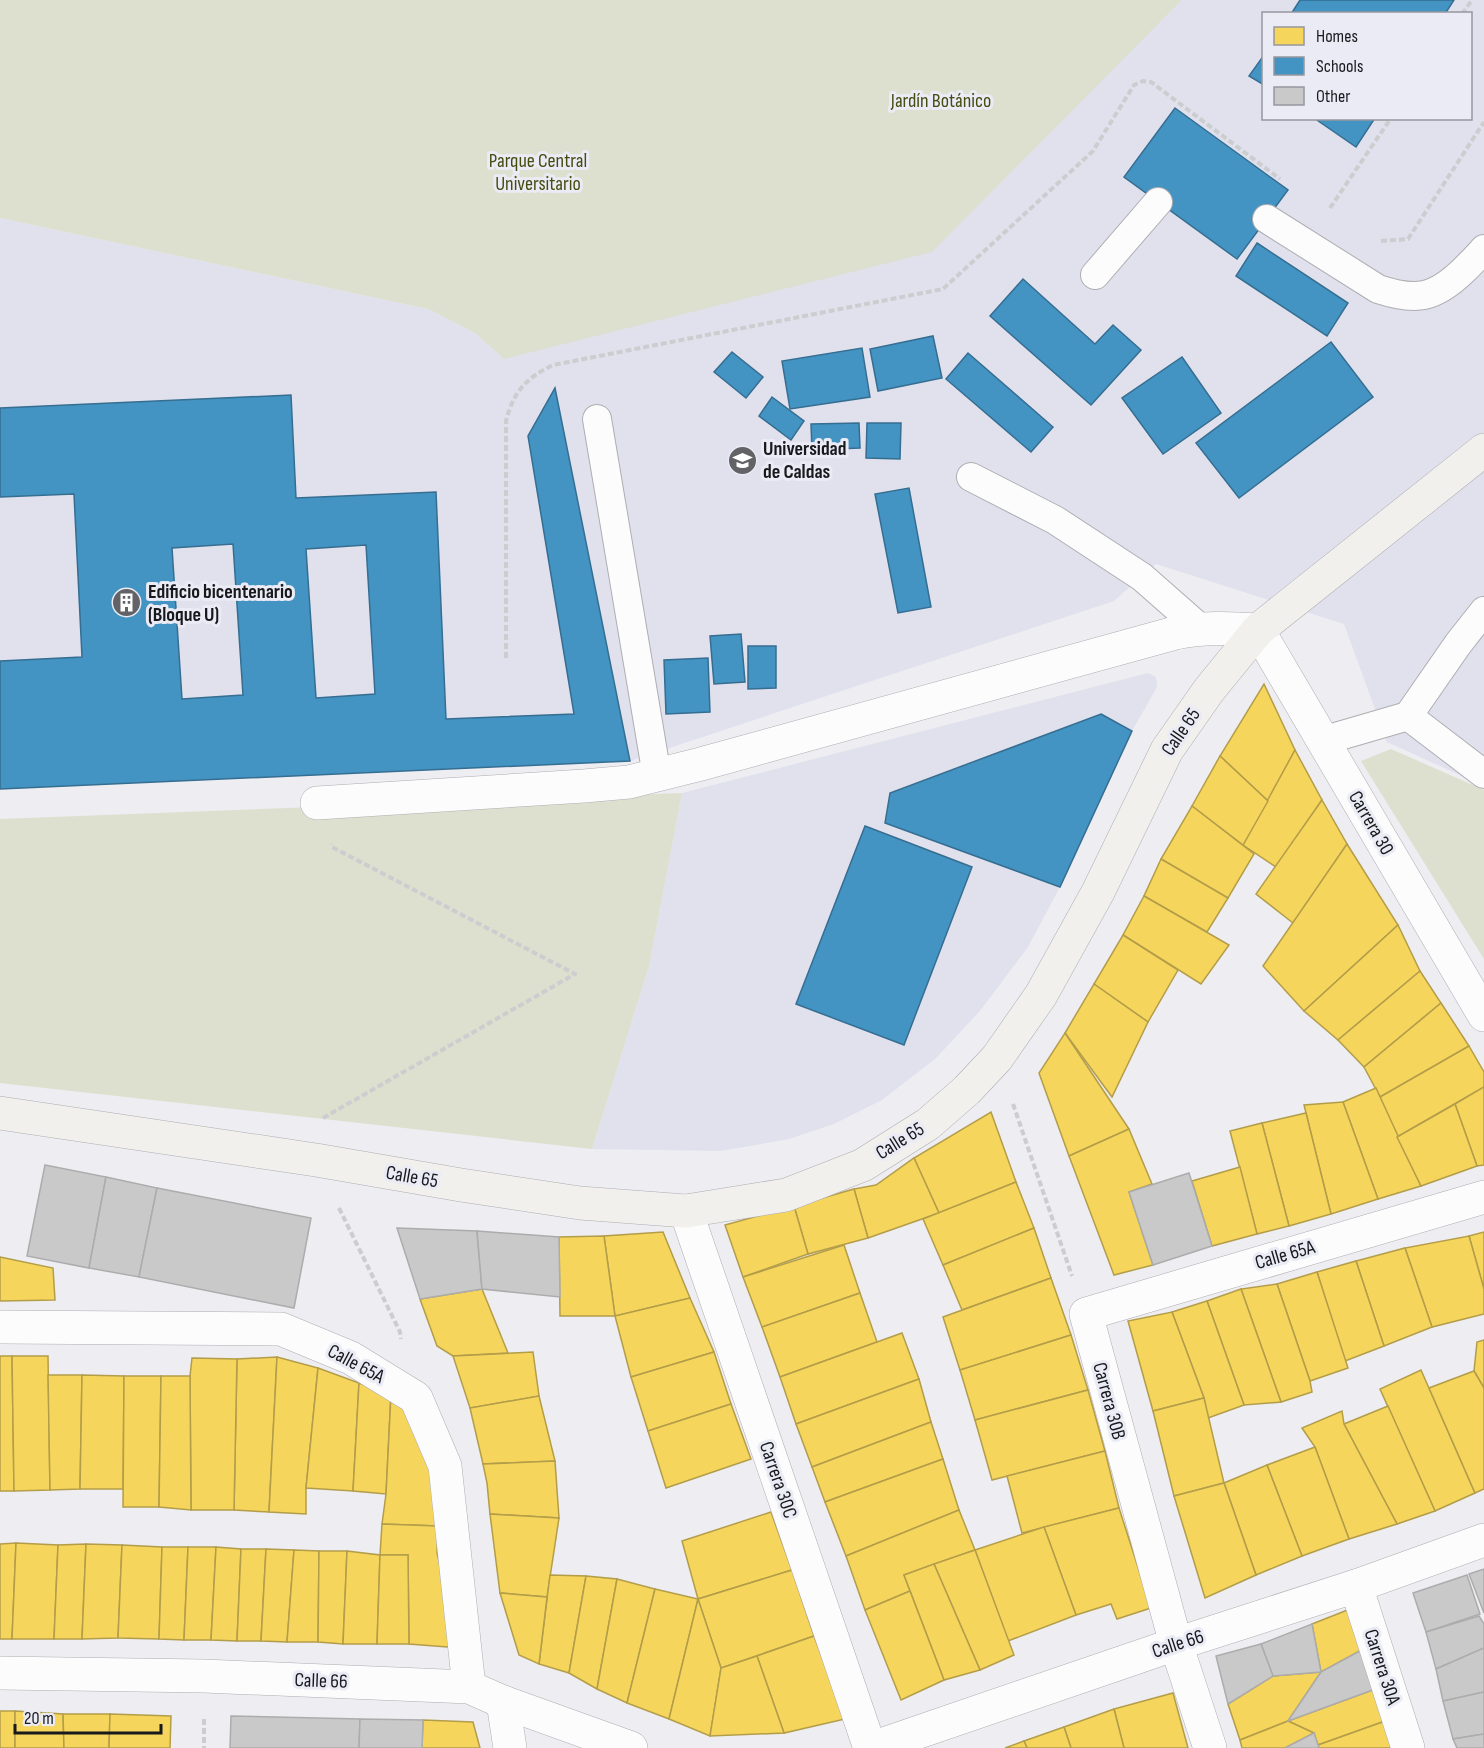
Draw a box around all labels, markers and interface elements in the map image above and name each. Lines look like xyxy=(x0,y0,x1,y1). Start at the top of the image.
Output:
legend xyxy=(1262,12,1472,120)
text: Homes xyxy=(1316,26,1358,47)
text: Schools xyxy=(1316,56,1363,77)
text: Other xyxy=(1316,86,1350,107)
park label: Jardín Botánico xyxy=(890,89,991,113)
park label: Parque Central Universitario xyxy=(489,149,587,196)
place label: Universidad de Caldas xyxy=(763,437,847,484)
school or university icon: Universidad de Caldas xyxy=(726,445,758,477)
place label: Edificio bicentenario (Bloque U) xyxy=(148,580,293,627)
building icon: Edificio bicentenario (Bloque U) xyxy=(111,587,143,619)
street label: Calle 65 xyxy=(1156,704,1206,760)
street label: Carrera 30 xyxy=(1343,787,1399,859)
street label: Calle 65 xyxy=(871,1117,929,1165)
street label: Calle 65 xyxy=(384,1161,440,1193)
street label: Calle 65A xyxy=(1252,1235,1318,1275)
street label: Calle 65A xyxy=(323,1339,389,1389)
street label: Carrera 30B xyxy=(1087,1360,1131,1442)
street label: Carrera 30C xyxy=(754,1438,802,1522)
street label: Calle 66 xyxy=(1149,1624,1207,1664)
street label: Carrera 30A xyxy=(1358,1626,1406,1708)
street label: Calle 66 xyxy=(294,1668,348,1694)
scale bar xyxy=(15,1697,160,1735)
text: 20 m xyxy=(24,1708,54,1729)

